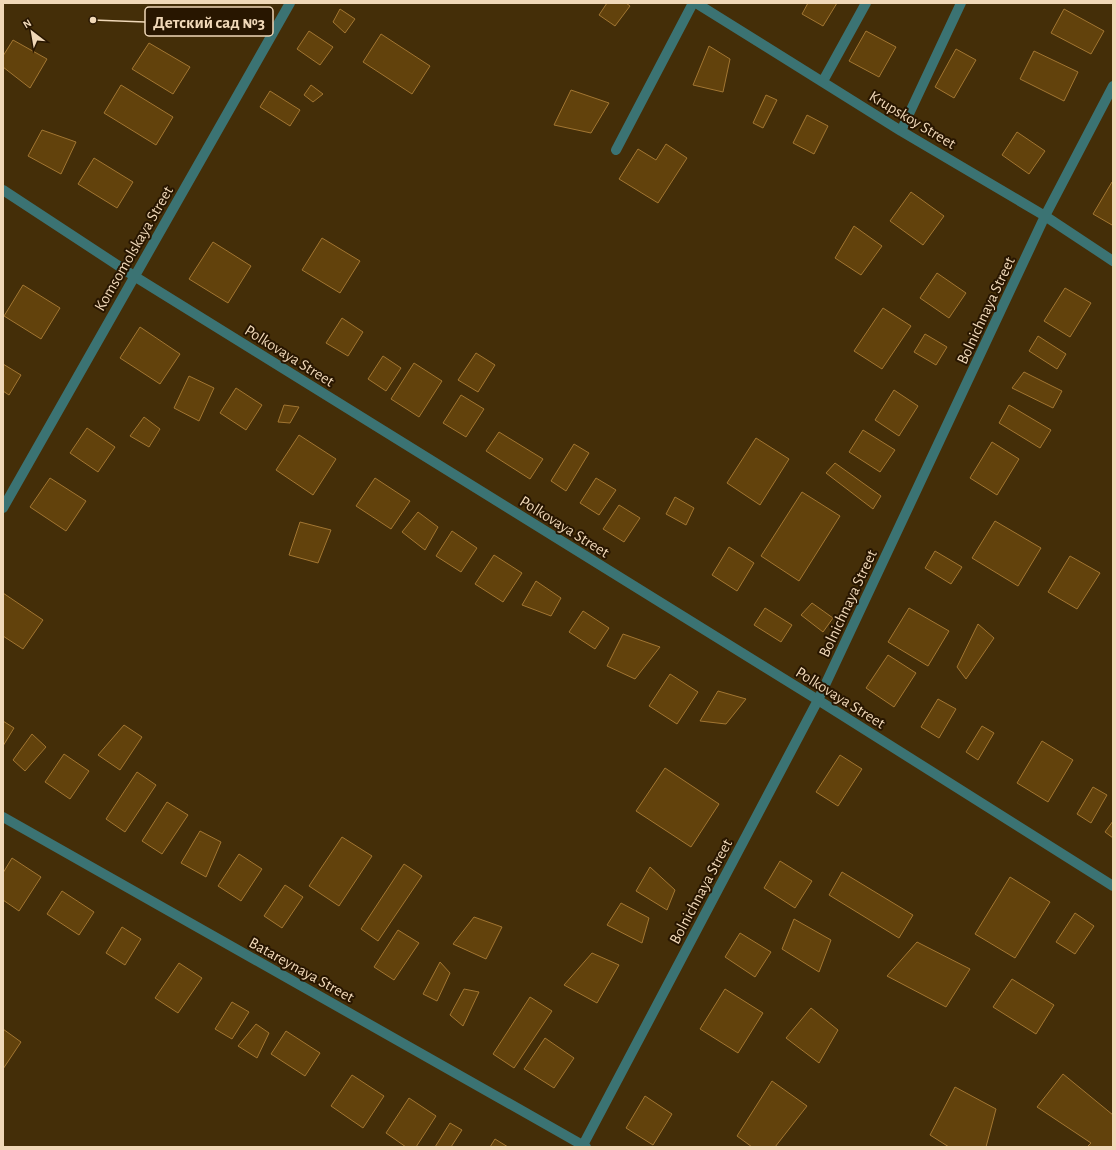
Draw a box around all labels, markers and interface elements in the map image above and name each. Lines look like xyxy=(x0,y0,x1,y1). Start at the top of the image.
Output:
callout: Детский сад №3 xyxy=(145,7,273,36)
north arrow xyxy=(12,12,52,52)
text: Детский сад №3 xyxy=(153,14,265,31)
text: N xyxy=(21,17,33,31)
street label: Krupskoy Street xyxy=(866,88,959,153)
street label: Komsomolskaya Street xyxy=(92,183,177,314)
street label: Bolnichnaya Street xyxy=(954,254,1019,367)
street label: Polkovaya Street xyxy=(241,322,337,391)
street label: Polkovaya Street xyxy=(516,493,612,562)
street label: Bolnichnaya Street xyxy=(816,547,881,660)
street label: Polkovaya Street xyxy=(792,664,888,733)
street label: Bolnichnaya Street xyxy=(666,836,736,947)
street label: Batareynaya Street xyxy=(246,934,357,1006)

